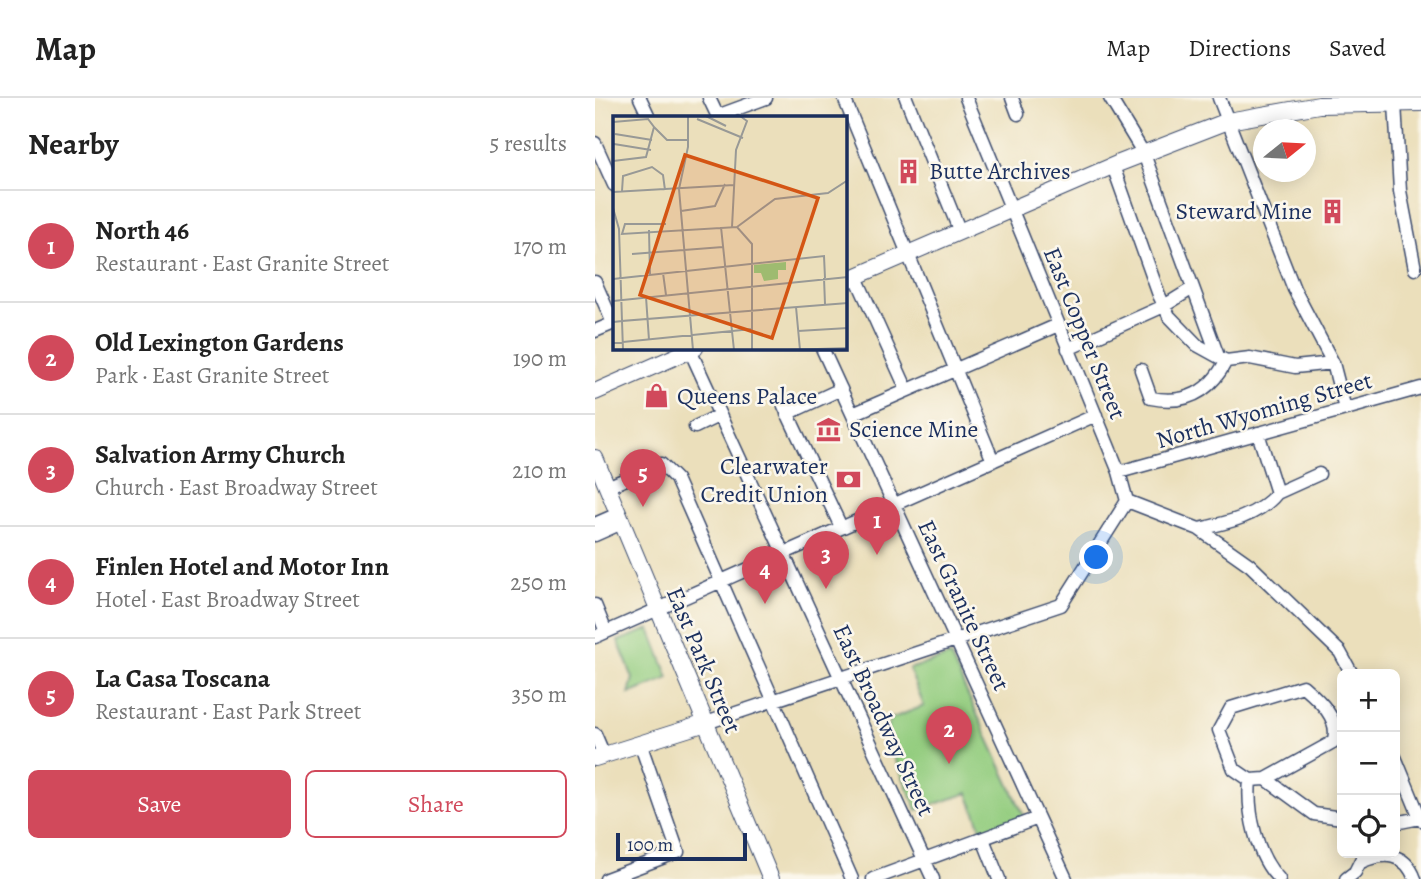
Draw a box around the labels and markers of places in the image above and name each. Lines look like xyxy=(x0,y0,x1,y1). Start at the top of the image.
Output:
place label: Butte Archives xyxy=(929,155,1071,187)
building icon: Butte Archives xyxy=(895,157,923,185)
place label: Steward Mine xyxy=(1176,195,1312,227)
building icon: Steward Mine xyxy=(1318,197,1346,225)
place label: Queens Palace xyxy=(677,380,817,412)
shop icon: Queens Palace xyxy=(643,382,671,410)
place label: Science Mine xyxy=(849,413,978,445)
museum icon: Science Mine xyxy=(815,415,843,443)
pin: 5 xyxy=(620,449,666,507)
place label: Clearwater Credit Union xyxy=(701,450,828,510)
bank icon: Clearwater Credit Union xyxy=(834,466,862,494)
pin: 1 xyxy=(854,497,900,555)
pin: 3 xyxy=(803,531,849,589)
pin: 4 xyxy=(742,546,788,604)
pin: 2 xyxy=(926,706,972,764)

